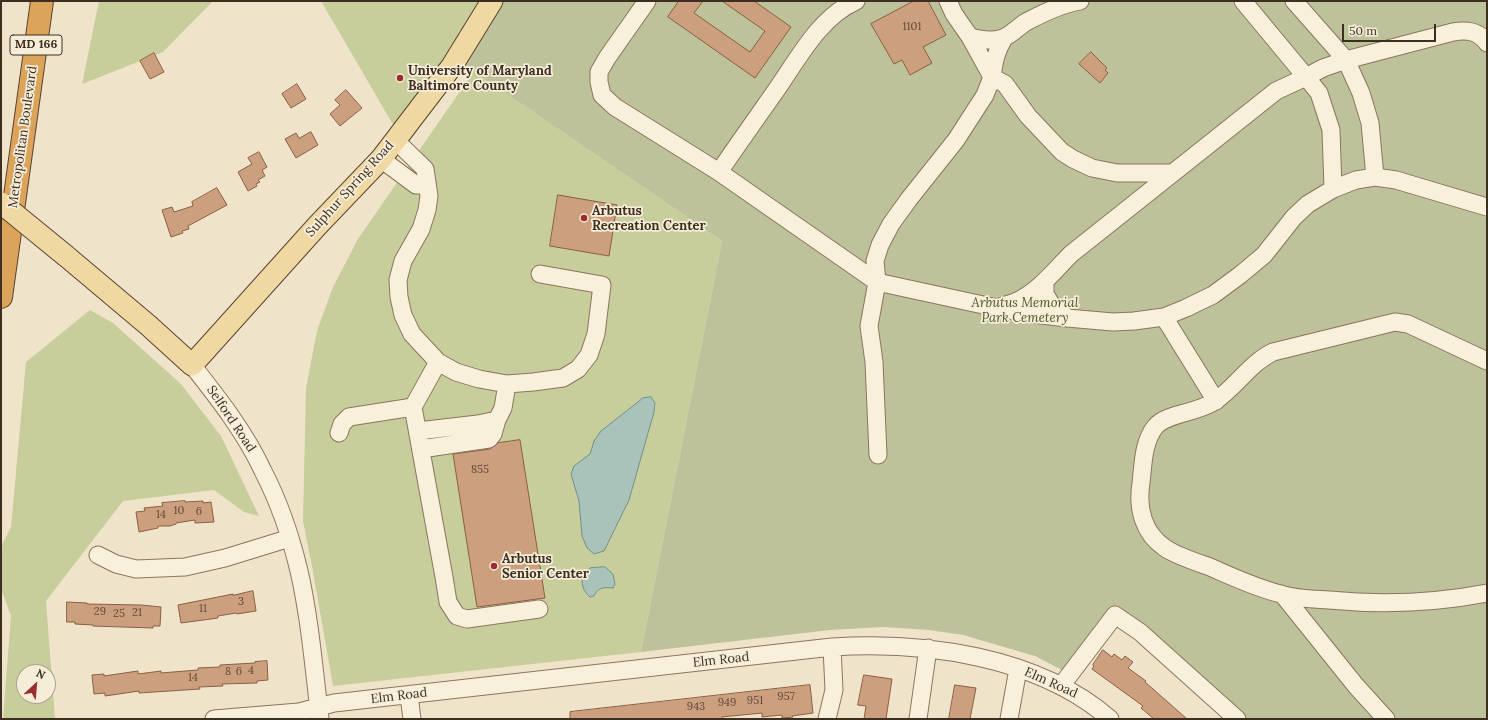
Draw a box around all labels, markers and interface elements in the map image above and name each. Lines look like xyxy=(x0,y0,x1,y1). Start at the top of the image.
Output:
scale bar xyxy=(1344,16,1438,42)
house number: 1101 xyxy=(903,20,921,34)
text: 50 m xyxy=(1349,23,1377,38)
road number: MD 166 xyxy=(10,35,62,55)
place label: University of Maryland Baltimore County xyxy=(408,63,552,94)
street label: Metropolitan Boulevard xyxy=(5,65,41,209)
marker: University of Maryland Baltimore County xyxy=(395,73,405,83)
street label: Sulphur Spring Road xyxy=(303,138,397,240)
place label: Arbutus Recreation Center xyxy=(592,203,706,234)
marker: Arbutus Recreation Center xyxy=(579,213,589,223)
park label: Arbutus Memorial Park Cemetery xyxy=(972,295,1078,326)
street label: Selford Road xyxy=(203,383,259,455)
house number: 855 xyxy=(471,463,489,477)
house number: 10 xyxy=(174,504,184,518)
house number: 6 xyxy=(196,505,202,519)
house number: 14 xyxy=(156,508,166,522)
place label: Arbutus Senior Center xyxy=(502,551,589,582)
marker: Arbutus Senior Center xyxy=(489,561,499,571)
house number: 3 xyxy=(238,595,244,609)
house number: 11 xyxy=(199,602,207,616)
house number: 29 xyxy=(94,605,106,619)
house number: 21 xyxy=(132,606,142,620)
house number: 25 xyxy=(113,607,125,621)
street label: Elm Road xyxy=(692,649,750,671)
north arrow xyxy=(16,664,56,704)
house number: 4 xyxy=(248,664,254,678)
street label: Elm Road xyxy=(1022,664,1080,702)
house number: 8 xyxy=(225,665,231,679)
house number: 6 xyxy=(236,665,242,679)
text: N xyxy=(34,666,48,682)
house number: 14 xyxy=(188,671,198,685)
street label: Elm Road xyxy=(370,685,428,707)
house number: 957 xyxy=(777,690,795,704)
house number: 951 xyxy=(747,694,763,708)
house number: 949 xyxy=(718,696,736,710)
house number: 943 xyxy=(687,700,705,714)

